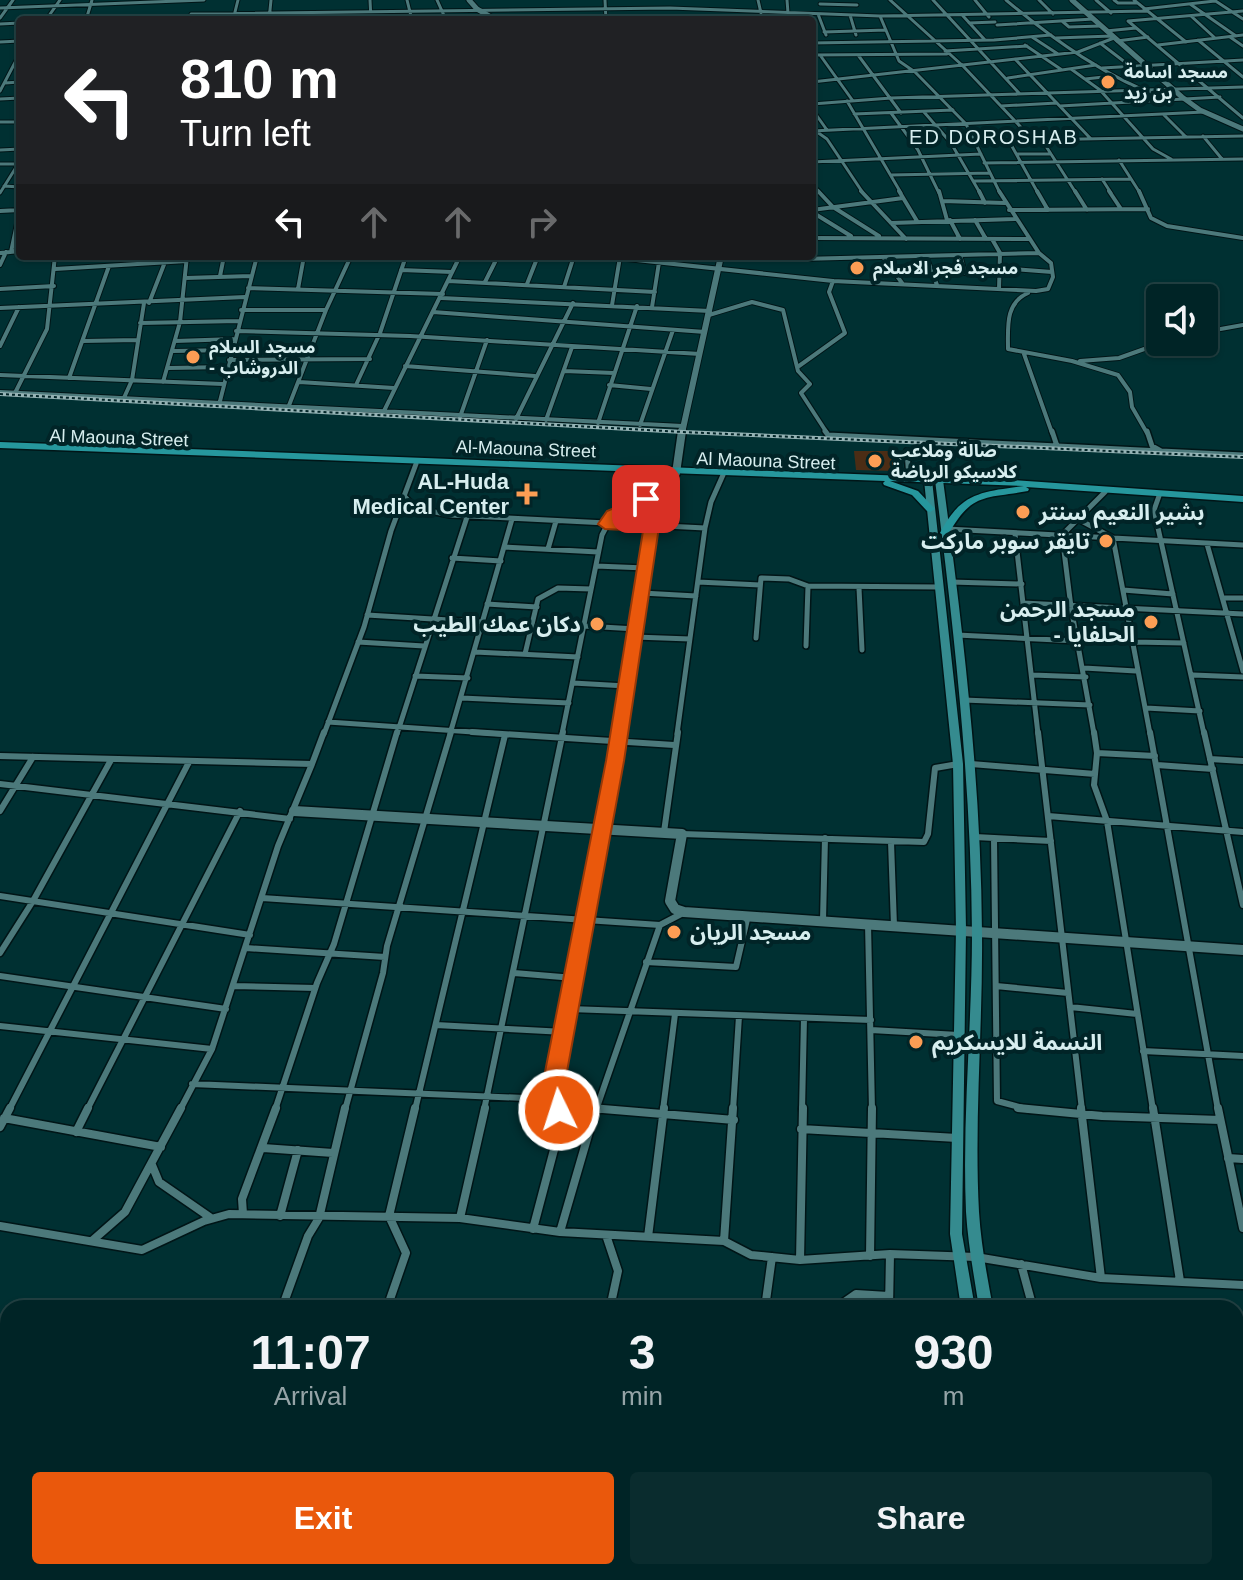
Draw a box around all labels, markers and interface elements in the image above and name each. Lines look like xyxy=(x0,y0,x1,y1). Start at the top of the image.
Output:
text: 810 m xyxy=(180,47,339,110)
icon: left xyxy=(48,48,152,152)
place label: مسجد اسامة بن زيد xyxy=(1124,62,1228,104)
marker: مسجد اسامة بن زيد xyxy=(1099,73,1117,91)
text: Turn left xyxy=(180,113,311,154)
district label: ED DOROSHAB xyxy=(909,126,1079,148)
icon: left xyxy=(268,200,312,244)
icon: ahead xyxy=(352,200,396,244)
icon: ahead xyxy=(436,200,480,244)
icon: right xyxy=(520,200,564,244)
place label: مسجد فجر الاسلام xyxy=(873,258,1018,281)
marker: مسجد فجر الاسلام xyxy=(848,259,866,277)
map controls xyxy=(1146,284,1218,356)
button: sound xyxy=(1146,284,1218,356)
place label: مسجد السلام - الدروشاب xyxy=(209,337,316,379)
marker: مسجد السلام - الدروشاب xyxy=(184,348,202,366)
street label: Al Maouna Street xyxy=(49,426,189,450)
street label: Al-Maouna Street xyxy=(456,437,596,461)
place label: صالة وملاعب كلاسيكو الرياضة xyxy=(891,441,1018,483)
street label: Al Maouna Street xyxy=(696,449,836,473)
marker: صالة وملاعب كلاسيكو الرياضة xyxy=(866,452,884,470)
pin xyxy=(612,465,680,533)
place label: AL-Huda Medical Center xyxy=(353,469,510,519)
icon: arrive xyxy=(624,477,668,521)
marker: AL-Huda Medical Center xyxy=(516,483,538,505)
place label: بشير النعيم سنتر xyxy=(1038,500,1204,529)
marker: بشير النعيم سنتر xyxy=(1014,503,1032,521)
place label: تايقر سوبر ماركت xyxy=(921,529,1090,555)
marker: تايقر سوبر ماركت xyxy=(1097,532,1115,550)
place label: مسجد الرحمن - الحلفايا xyxy=(1000,597,1135,647)
place label: دكان عمك الطيب xyxy=(413,612,581,637)
marker: مسجد الرحمن - الحلفايا xyxy=(1142,613,1160,631)
marker: دكان عمك الطيب xyxy=(588,615,606,633)
place label: مسجد الريان xyxy=(690,920,811,945)
marker: مسجد الريان xyxy=(665,923,683,941)
place label: النسمة للايسكريم xyxy=(932,1030,1102,1059)
marker: النسمة للايسكريم xyxy=(907,1033,925,1051)
position arrow xyxy=(517,1068,601,1152)
text: 11:07 xyxy=(250,1326,371,1379)
text: 3 xyxy=(629,1326,655,1379)
text: 930 xyxy=(913,1326,994,1379)
text: Arrival xyxy=(274,1381,347,1411)
text: min xyxy=(621,1381,663,1411)
text: m xyxy=(943,1381,964,1411)
button: Exit xyxy=(32,1472,614,1564)
button: Share xyxy=(630,1472,1212,1564)

